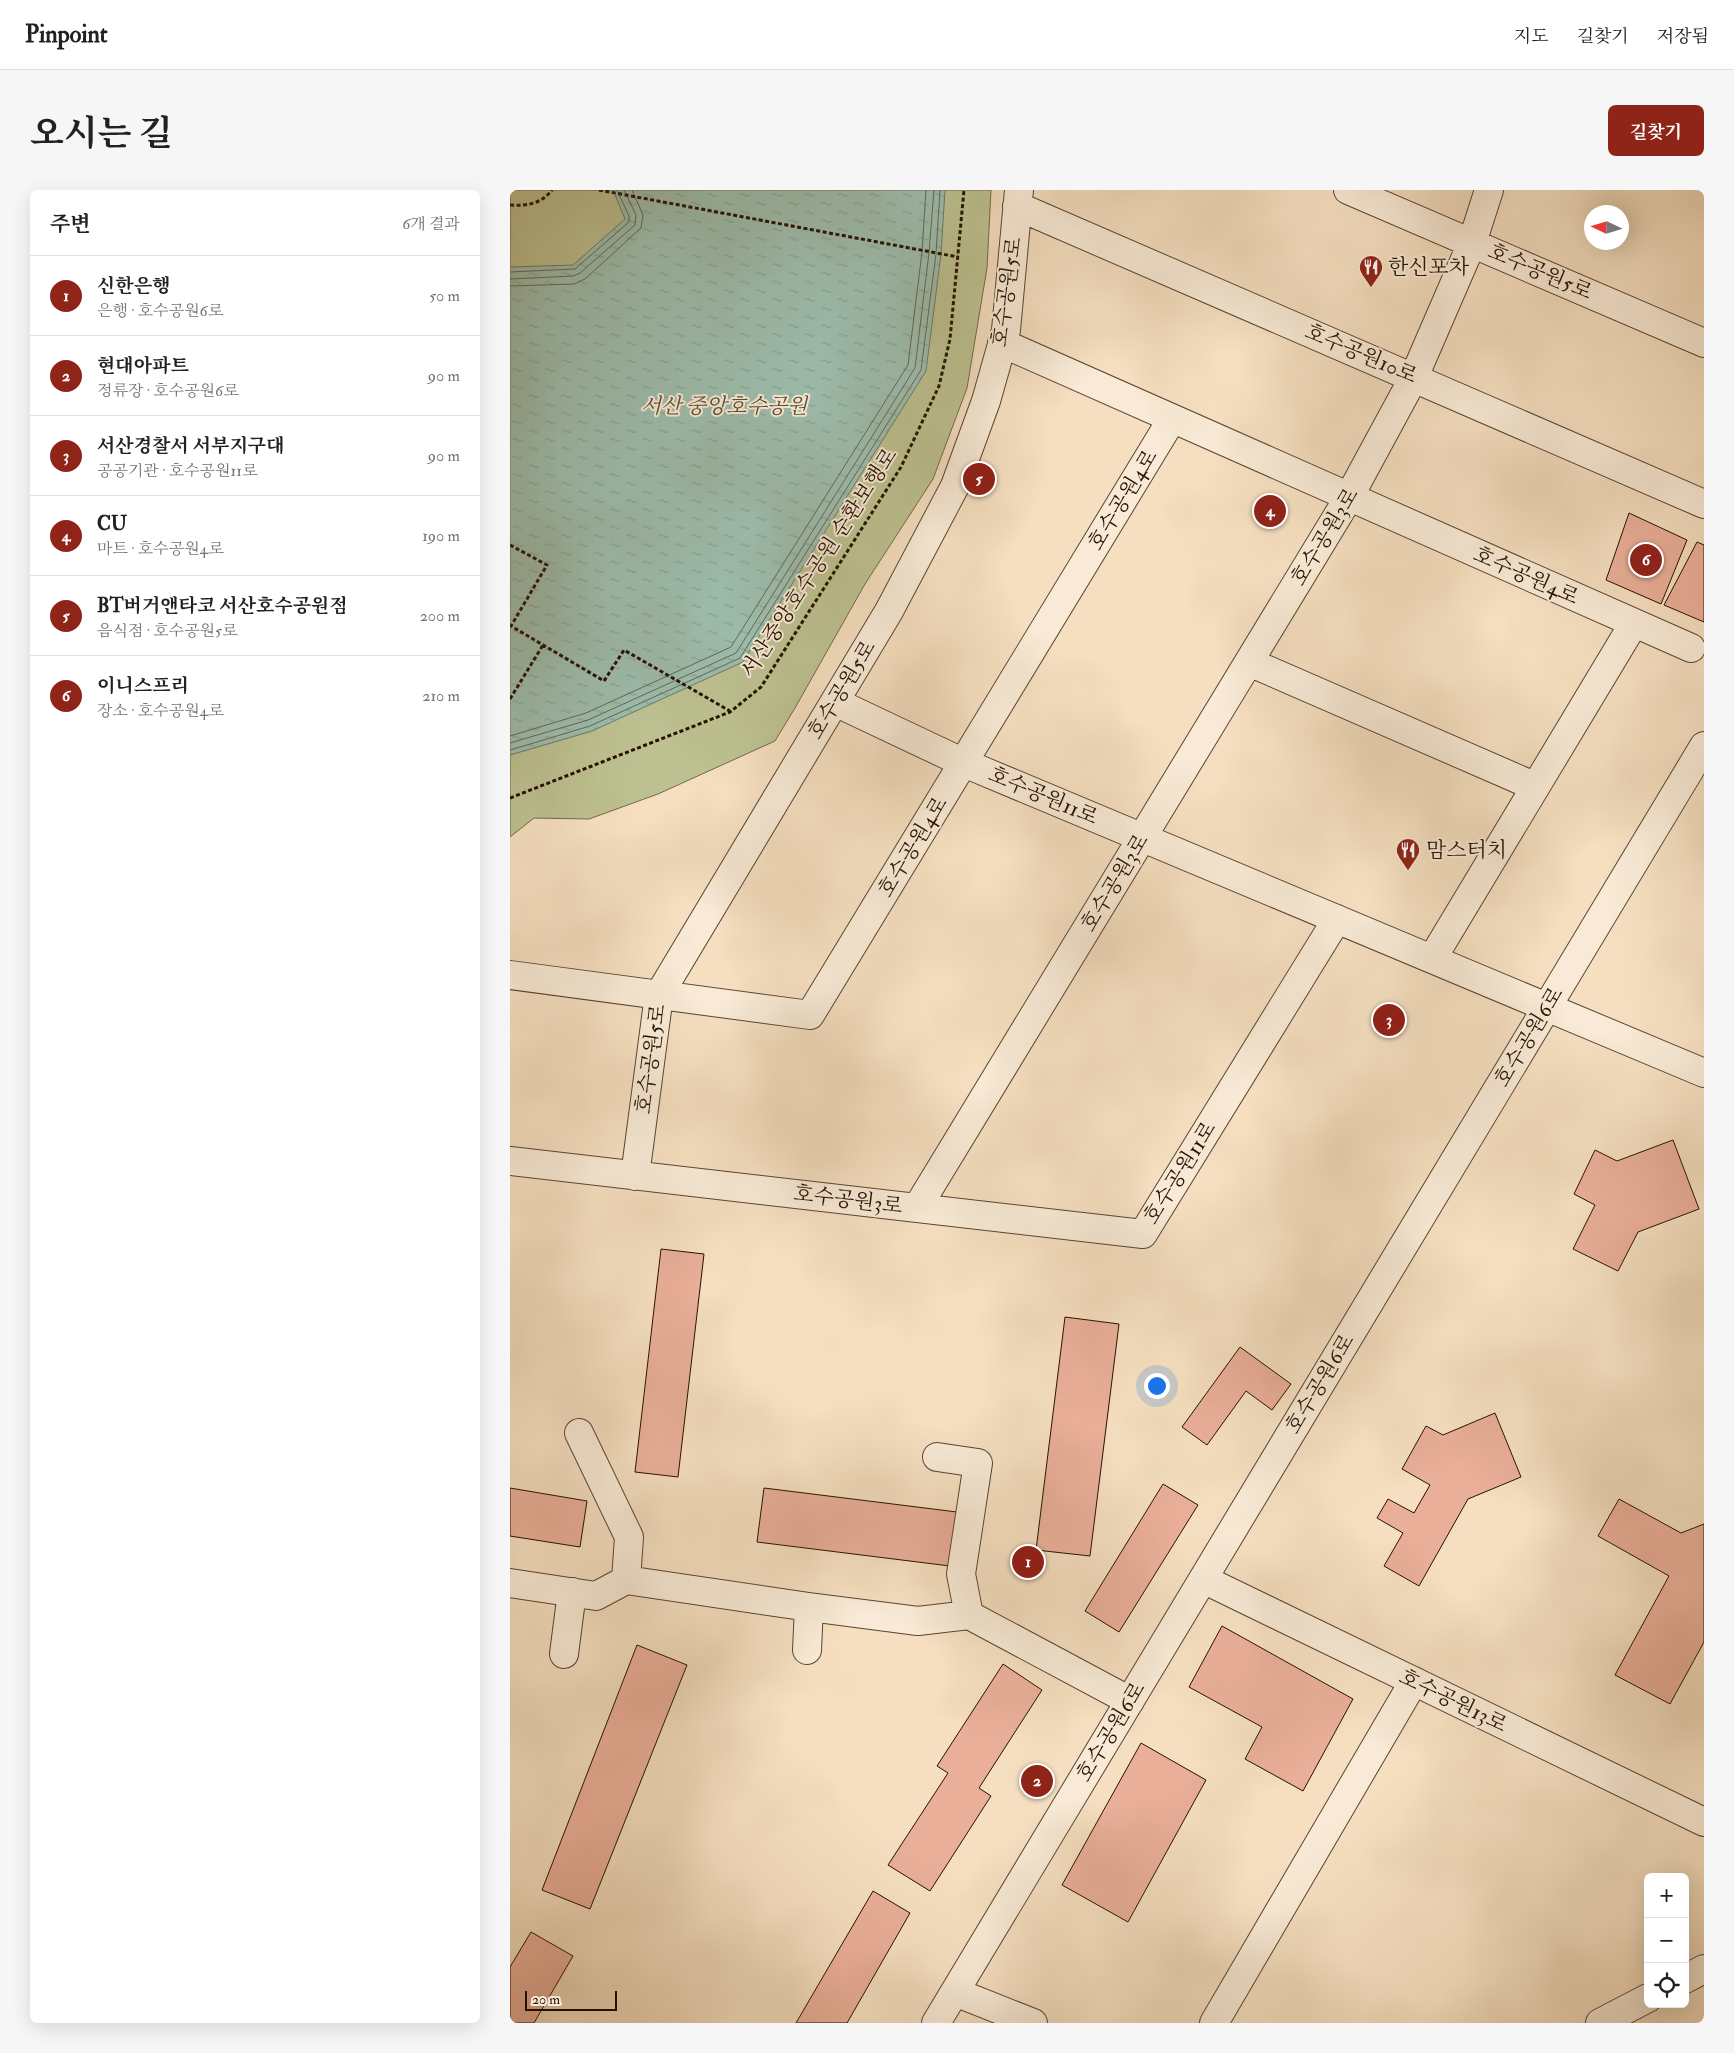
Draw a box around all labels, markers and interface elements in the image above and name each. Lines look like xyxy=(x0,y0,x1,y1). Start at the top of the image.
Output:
text: Pinpoint xyxy=(25,19,108,50)
text: 지도 xyxy=(1514,25,1549,48)
text: 길찾기 xyxy=(1577,25,1629,48)
text: 저장됨 xyxy=(1657,25,1709,48)
button: 길찾기 xyxy=(1608,105,1704,156)
text: 오시는 길 xyxy=(30,112,173,156)
north arrow xyxy=(1584,205,1629,250)
text: 주변 xyxy=(50,211,91,238)
text: 6개 결과 xyxy=(402,214,460,234)
street label: 호수공원5로 xyxy=(986,235,1028,349)
street label: 호수공원5로 xyxy=(1484,238,1596,306)
restaurant icon: 한신포차 xyxy=(1358,254,1384,288)
place label: 한신포차 xyxy=(1388,254,1470,281)
text: 신한은행 xyxy=(97,274,170,298)
text: 1 xyxy=(63,286,69,306)
text: 50 m xyxy=(429,286,460,306)
text: 은행 · 호수공원6로 xyxy=(97,301,223,321)
street label: 호수공원10로 xyxy=(1301,318,1421,390)
text: 현대아파트 xyxy=(97,354,189,378)
text: 2 xyxy=(62,366,70,386)
text: 90 m xyxy=(428,366,460,386)
text: 정류장 · 호수공원6로 xyxy=(97,381,239,401)
park label: 서산 중앙호수공원 xyxy=(641,393,809,420)
text: 서산경찰서 서부지구대 xyxy=(97,434,285,458)
street label: 서산중앙호수공원 순환보행로 xyxy=(735,443,903,683)
street label: 호수공원4로 xyxy=(1082,445,1164,555)
text: 3 xyxy=(63,446,69,466)
text: 90 m xyxy=(428,446,460,466)
pin: 5 xyxy=(963,460,995,498)
text: 공공기관 · 호수공원11로 xyxy=(97,461,257,481)
street label: 호수공원3로 xyxy=(1285,483,1365,591)
pin: 4 xyxy=(1254,492,1286,530)
text: CU xyxy=(97,512,127,536)
text: 4 xyxy=(62,526,70,546)
text: 190 m xyxy=(422,526,460,546)
text: 마트 · 호수공원4로 xyxy=(97,539,224,559)
street label: 호수공원4로 xyxy=(1469,541,1583,611)
pin: 6 xyxy=(1630,541,1662,579)
text: BT버거앤타코 서산호수공원점 xyxy=(97,594,348,618)
text: 5 xyxy=(62,606,70,626)
text: 200 m xyxy=(420,606,460,626)
text: 음식점 · 호수공원5로 xyxy=(97,621,238,641)
street label: 호수공원5로 xyxy=(802,636,882,744)
text: 이니스프리 xyxy=(97,674,189,698)
text: 6 xyxy=(62,686,70,706)
text: 210 m xyxy=(422,686,460,706)
text: 장소 · 호수공원4로 xyxy=(97,701,224,721)
street label: 호수공원11로 xyxy=(984,761,1102,831)
street label: 호수공원4로 xyxy=(872,792,954,902)
street label: 호수공원3로 xyxy=(1075,829,1155,937)
restaurant icon: 맘스터치 xyxy=(1395,837,1421,871)
place label: 맘스터치 xyxy=(1426,837,1507,864)
street label: 호수공원6로 xyxy=(1489,982,1569,1092)
pin: 3 xyxy=(1373,1001,1405,1039)
street label: 호수공원5로 xyxy=(630,1002,672,1116)
street label: 호수공원11로 xyxy=(1138,1116,1222,1230)
street label: 호수공원3로 xyxy=(792,1180,904,1220)
street label: 호수공원6로 xyxy=(1280,1329,1360,1439)
your location xyxy=(1144,1373,1170,1399)
pin: 1 xyxy=(1012,1543,1044,1581)
street label: 호수공원13로 xyxy=(1395,1663,1511,1739)
street label: 호수공원6로 xyxy=(1071,1677,1151,1787)
pin: 2 xyxy=(1021,1762,1053,1800)
map controls xyxy=(1644,1873,1689,2008)
button: + xyxy=(1644,1873,1689,1918)
button: − xyxy=(1644,1918,1689,1963)
button: locate xyxy=(1644,1963,1689,2008)
scale bar xyxy=(525,1988,618,2011)
text: 20 m xyxy=(532,1991,560,2008)

